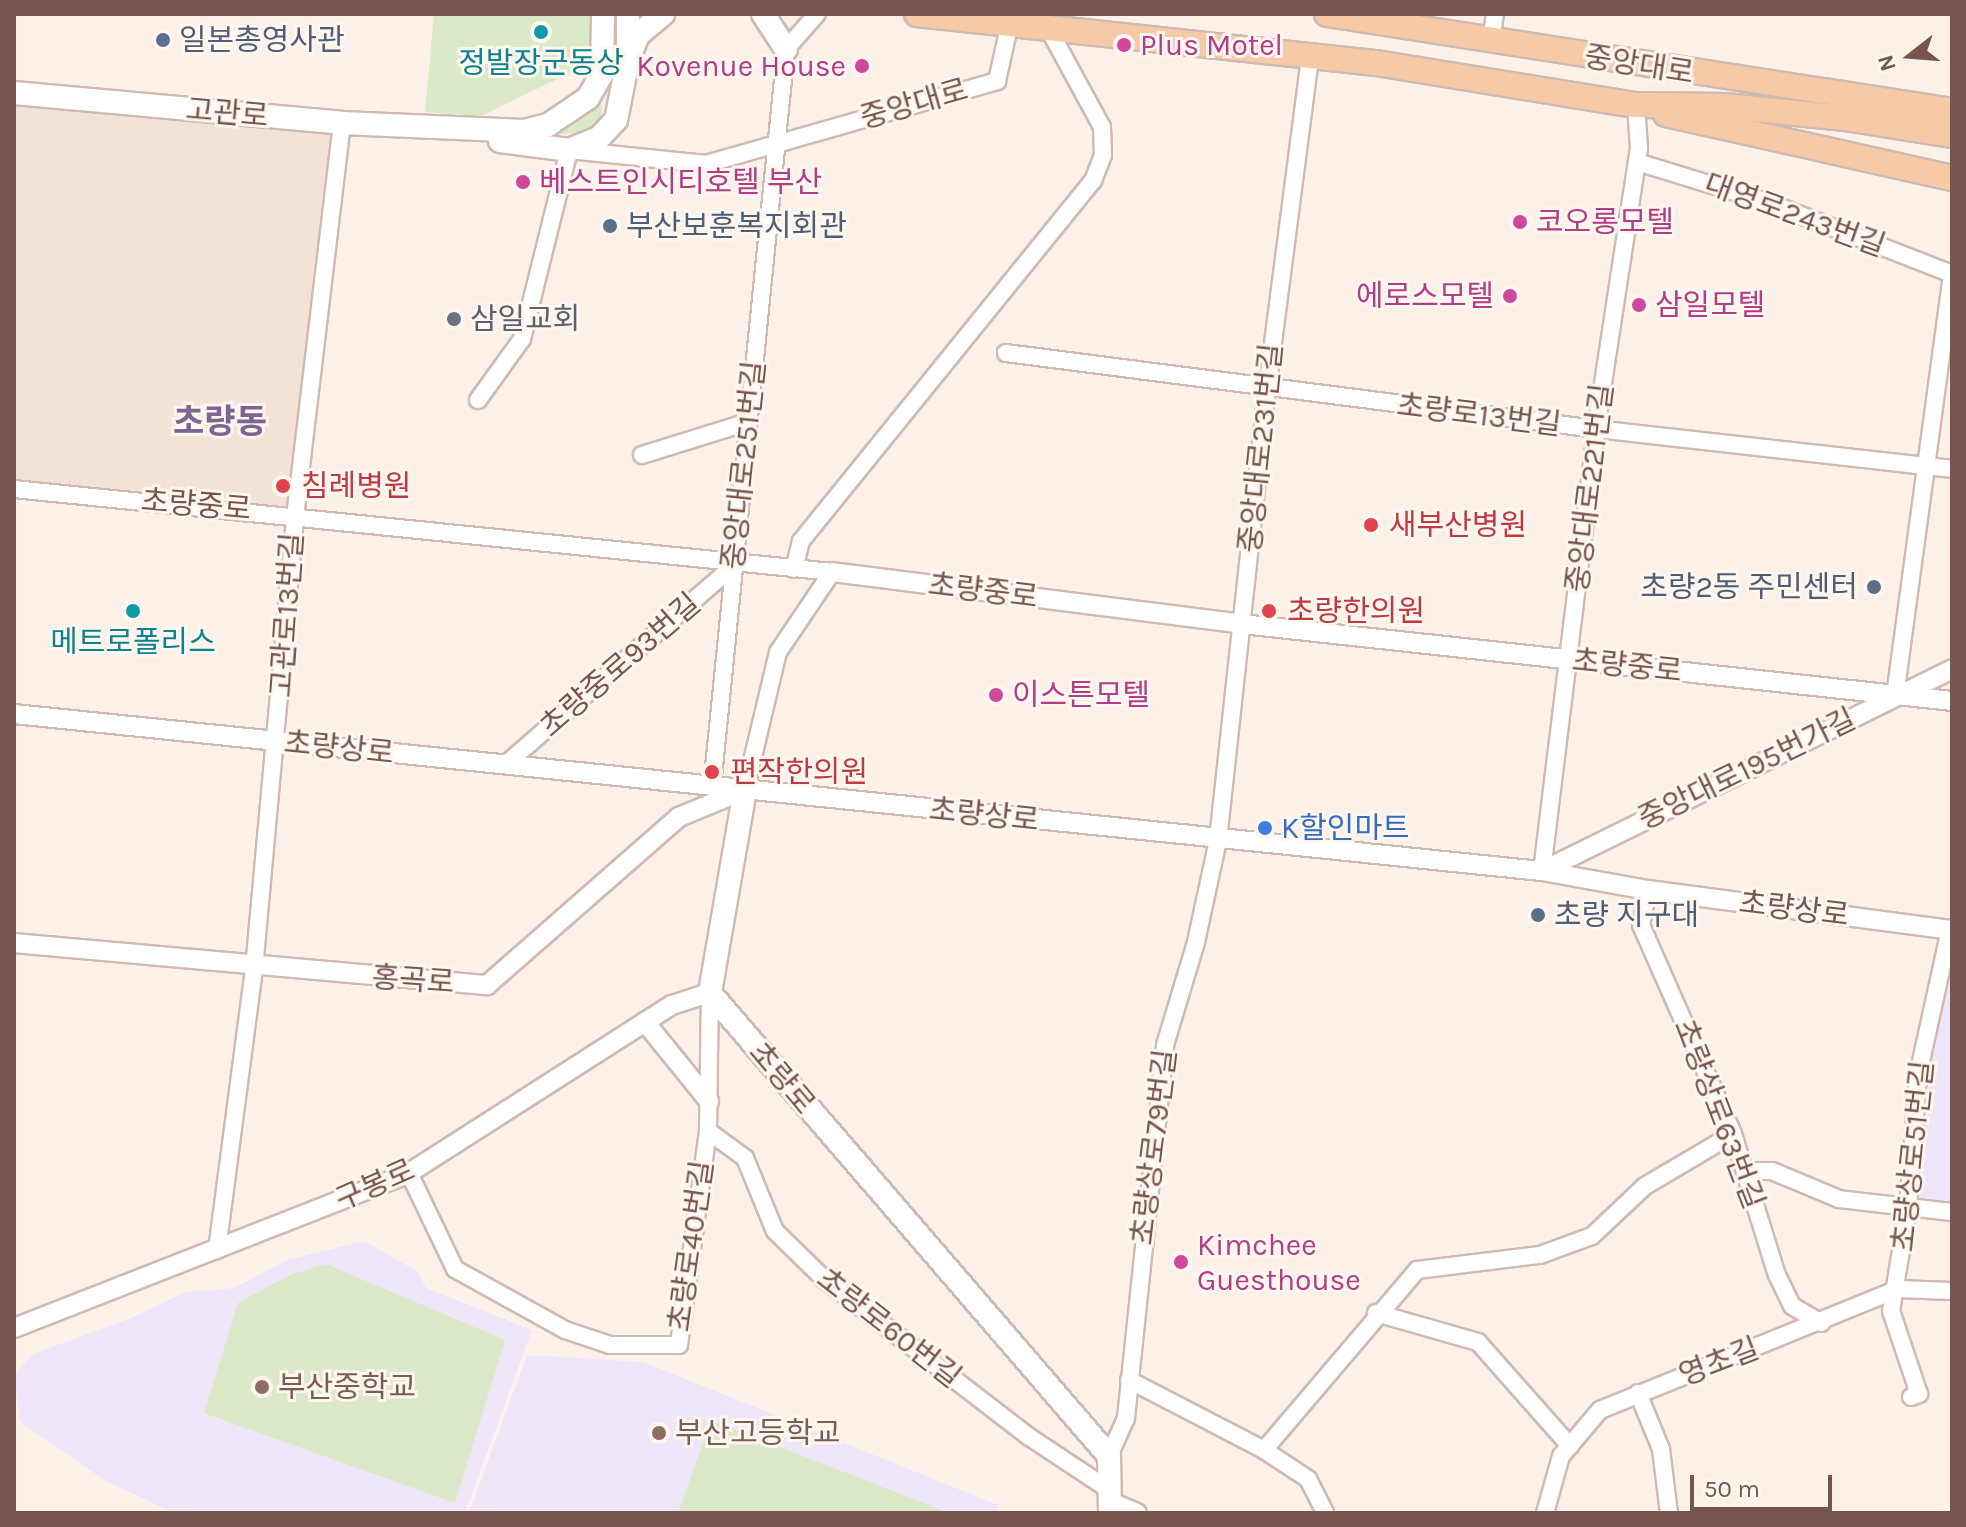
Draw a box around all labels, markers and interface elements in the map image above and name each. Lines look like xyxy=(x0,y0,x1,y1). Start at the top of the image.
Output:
north arrow xyxy=(1870,16,1950,96)
place label: 일본총영사관 xyxy=(179,22,345,58)
marker: 정발장군동상 xyxy=(532,23,550,41)
place label: Plus Motel xyxy=(1140,27,1283,63)
marker: 일본총영사관 xyxy=(154,31,172,49)
marker: Plus Motel xyxy=(1115,36,1133,54)
street label: 중앙대로 xyxy=(1582,39,1696,91)
place label: 정발장군동상 xyxy=(458,45,624,81)
place label: Kovenue House xyxy=(636,48,846,84)
text: N xyxy=(1872,52,1902,74)
marker: Kovenue House xyxy=(853,57,871,75)
street label: 중앙대로 xyxy=(856,71,972,137)
street label: 고관로 xyxy=(184,91,270,135)
place label: 베스트인시티호텔 부산 xyxy=(539,164,822,200)
street label: 대영로243번길 xyxy=(1700,166,1890,264)
marker: 베스트인시티호텔 부산 xyxy=(514,173,532,191)
place label: 코오롱모텔 xyxy=(1536,204,1674,240)
place label: 부산보훈복지회관 xyxy=(626,208,847,244)
marker: 코오롱모텔 xyxy=(1511,213,1529,231)
marker: 부산보훈복지회관 xyxy=(601,217,619,235)
place label: 에로스모텔 xyxy=(1356,278,1494,314)
marker: 에로스모텔 xyxy=(1501,287,1519,305)
place label: 삼일모텔 xyxy=(1655,287,1765,323)
marker: 삼일모텔 xyxy=(1630,296,1648,314)
place label: 삼일교회 xyxy=(470,301,580,337)
marker: 삼일교회 xyxy=(445,310,463,328)
street label: 중앙대로231번길 xyxy=(1232,341,1290,555)
street label: 중앙대로251번길 xyxy=(715,359,773,571)
street label: 중앙대로221번길 xyxy=(1559,381,1621,595)
street label: 초량로13번길 xyxy=(1395,387,1563,443)
district label: 초량동 xyxy=(173,403,267,443)
place label: 침례병원 xyxy=(301,468,411,504)
marker: 침례병원 xyxy=(272,475,294,497)
street label: 초량중로 xyxy=(139,482,253,528)
place label: 새부산병원 xyxy=(1389,507,1527,543)
marker: 새부산병원 xyxy=(1360,514,1382,536)
street label: 고관로13번길 xyxy=(263,531,311,699)
street label: 초량중로 xyxy=(926,566,1040,616)
place label: 초량2동 주민센터 xyxy=(1640,569,1858,605)
marker: 초량2동 주민센터 xyxy=(1865,578,1883,596)
street label: 초량중로93번길 xyxy=(532,586,708,744)
place label: 초량한의원 xyxy=(1287,593,1425,629)
marker: 초량한의원 xyxy=(1258,600,1280,622)
marker: 메트로폴리스 xyxy=(124,602,142,620)
place label: 메트로폴리스 xyxy=(50,624,216,660)
street label: 초량중로 xyxy=(1570,642,1684,690)
place label: 이스튼모텔 xyxy=(1012,677,1150,713)
marker: 이스튼모텔 xyxy=(987,686,1005,704)
street label: 중앙대로195번가길 xyxy=(1632,701,1862,837)
street label: 초량상로 xyxy=(282,724,396,772)
place label: 편작한의원 xyxy=(730,754,868,790)
marker: 편작한의원 xyxy=(701,761,723,783)
street label: 초량상로 xyxy=(927,791,1041,839)
place label: K할인마트 xyxy=(1281,810,1410,846)
marker: K할인마트 xyxy=(1256,819,1274,837)
street label: 초량상로 xyxy=(1737,884,1851,934)
place label: 초량 지구대 xyxy=(1554,897,1699,933)
marker: 초량 지구대 xyxy=(1529,906,1547,924)
street label: 홍곡로 xyxy=(370,959,456,1001)
street label: 초량상로63번길 xyxy=(1666,1014,1772,1214)
street label: 초량로 xyxy=(742,1035,822,1121)
street label: 초량상로79번길 xyxy=(1124,1047,1184,1247)
street label: 초량상로51번길 xyxy=(1885,1058,1941,1254)
street label: 구봉로 xyxy=(330,1152,420,1218)
street label: 초량로40번길 xyxy=(661,1158,721,1334)
place label: Kimchee Guesthouse xyxy=(1197,1227,1361,1298)
marker: Kimchee Guesthouse xyxy=(1172,1253,1190,1271)
street label: 초량로60번길 xyxy=(810,1261,968,1395)
street label: 영초길 xyxy=(1674,1330,1764,1394)
place label: 부산중학교 xyxy=(278,1369,416,1405)
marker: 부산중학교 xyxy=(253,1378,271,1396)
place label: 부산고등학교 xyxy=(675,1415,841,1451)
marker: 부산고등학교 xyxy=(650,1424,668,1442)
scale bar xyxy=(1694,1459,1836,1509)
text: 50 m xyxy=(1704,1475,1760,1503)

